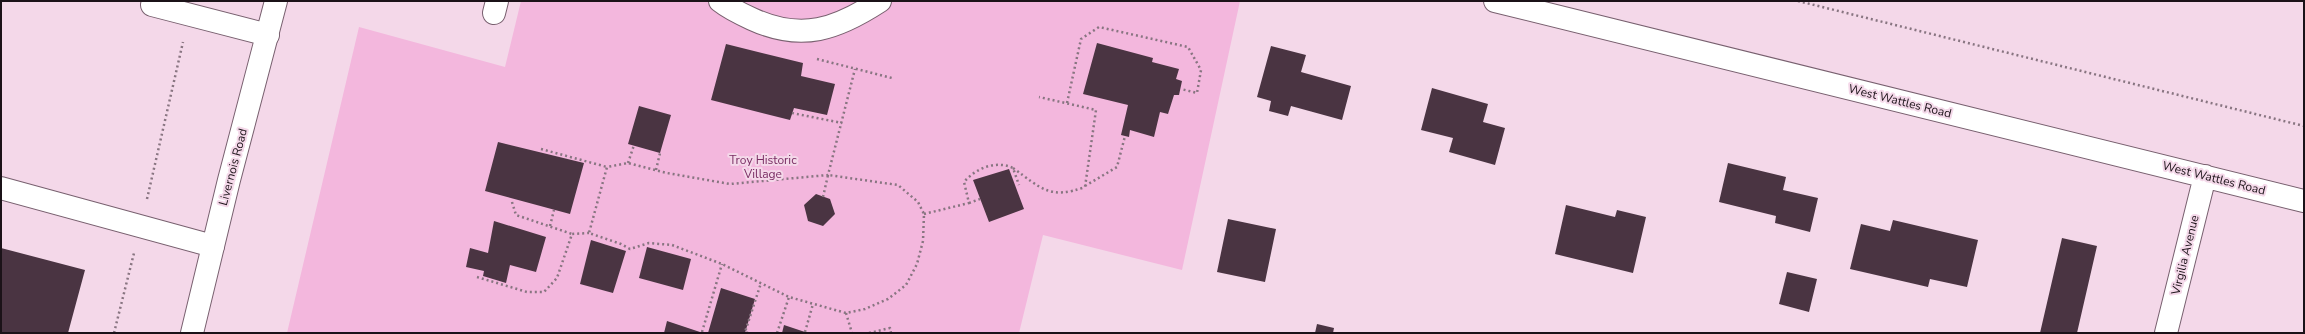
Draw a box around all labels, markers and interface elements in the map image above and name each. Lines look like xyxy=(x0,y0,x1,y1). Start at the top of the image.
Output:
street label: West Wattles Road xyxy=(1847,80,1953,122)
street label: Livernois Road xyxy=(215,127,251,207)
park label: Troy Historic Village xyxy=(729,152,797,182)
street label: West Wattles Road xyxy=(2161,157,2267,199)
street label: Virgilia Avenue xyxy=(2167,213,2203,298)

